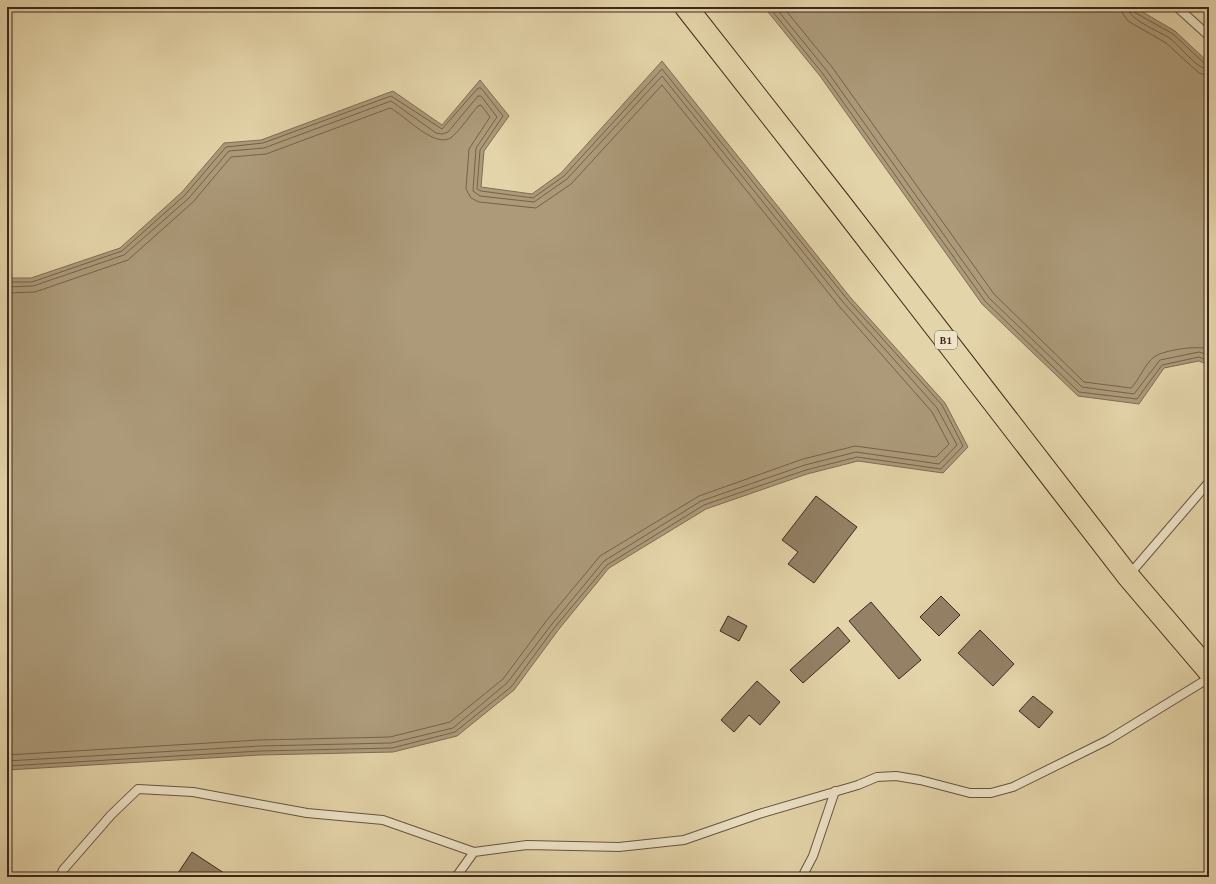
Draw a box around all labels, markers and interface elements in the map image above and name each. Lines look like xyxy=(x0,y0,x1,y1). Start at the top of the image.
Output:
road number: B1 xyxy=(935,331,957,349)

